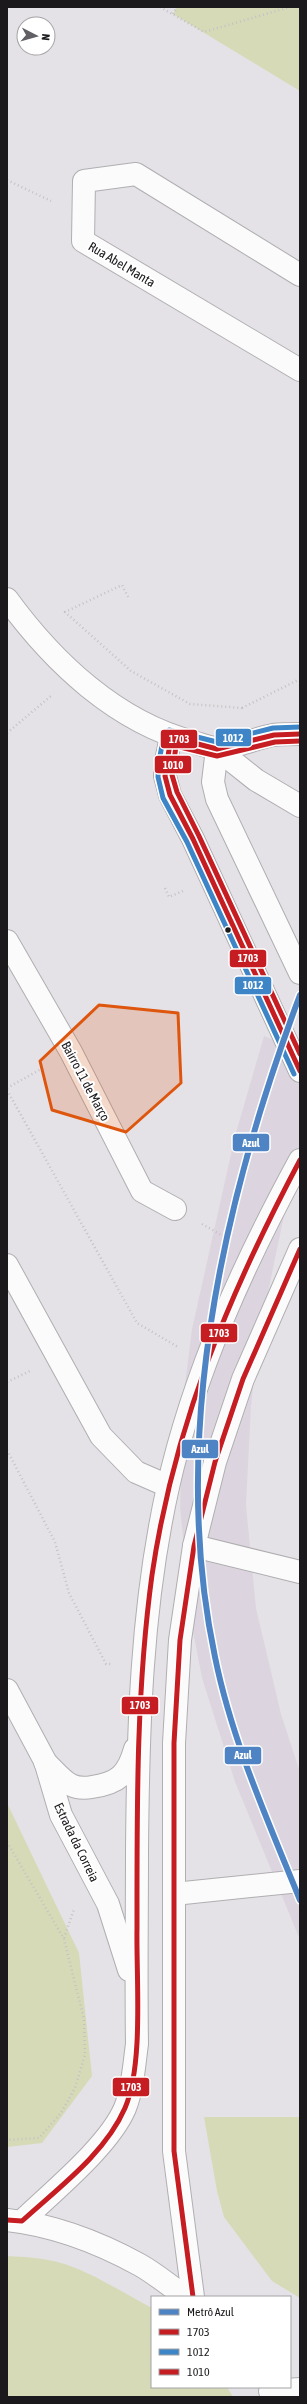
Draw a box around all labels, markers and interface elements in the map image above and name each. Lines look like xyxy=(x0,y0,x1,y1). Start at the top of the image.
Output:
north arrow xyxy=(16,16,56,56)
text: N xyxy=(40,33,52,41)
street label: Rua Abel Manta xyxy=(86,239,158,290)
line badge: 1012 xyxy=(215,728,252,747)
line badge: 1703 xyxy=(160,729,198,749)
text: 1012 xyxy=(223,732,243,744)
text: 1703 xyxy=(169,733,189,745)
line badge: 1010 xyxy=(154,755,192,774)
text: 1010 xyxy=(163,759,183,771)
unlabelled marker xyxy=(223,925,233,935)
line badge: 1703 xyxy=(229,949,267,968)
text: 1703 xyxy=(238,952,258,964)
line badge: 1012 xyxy=(234,976,272,995)
text: 1012 xyxy=(243,979,263,991)
street label: Bairro 11 de Março xyxy=(58,1039,113,1124)
line badge: Azul xyxy=(232,1133,270,1152)
text: Azul xyxy=(241,1137,261,1149)
line badge: 1703 xyxy=(200,1323,238,1343)
text: 1703 xyxy=(209,1327,229,1339)
line badge: Azul xyxy=(181,1439,219,1459)
text: Azul xyxy=(190,1443,210,1455)
line badge: 1703 xyxy=(121,1696,159,1715)
text: 1703 xyxy=(130,1699,150,1711)
line badge: Azul xyxy=(224,1746,262,1765)
text: Azul xyxy=(233,1749,253,1761)
street label: Estrada da Correia xyxy=(51,1800,102,1884)
line badge: 1703 xyxy=(112,2077,150,2097)
text: 1703 xyxy=(121,2081,141,2093)
legend xyxy=(151,2296,291,2388)
text: Metrô Azul xyxy=(187,2305,235,2319)
text: 1703 xyxy=(187,2325,210,2339)
text: 1012 xyxy=(187,2345,210,2359)
text: 1010 xyxy=(187,2365,210,2379)

